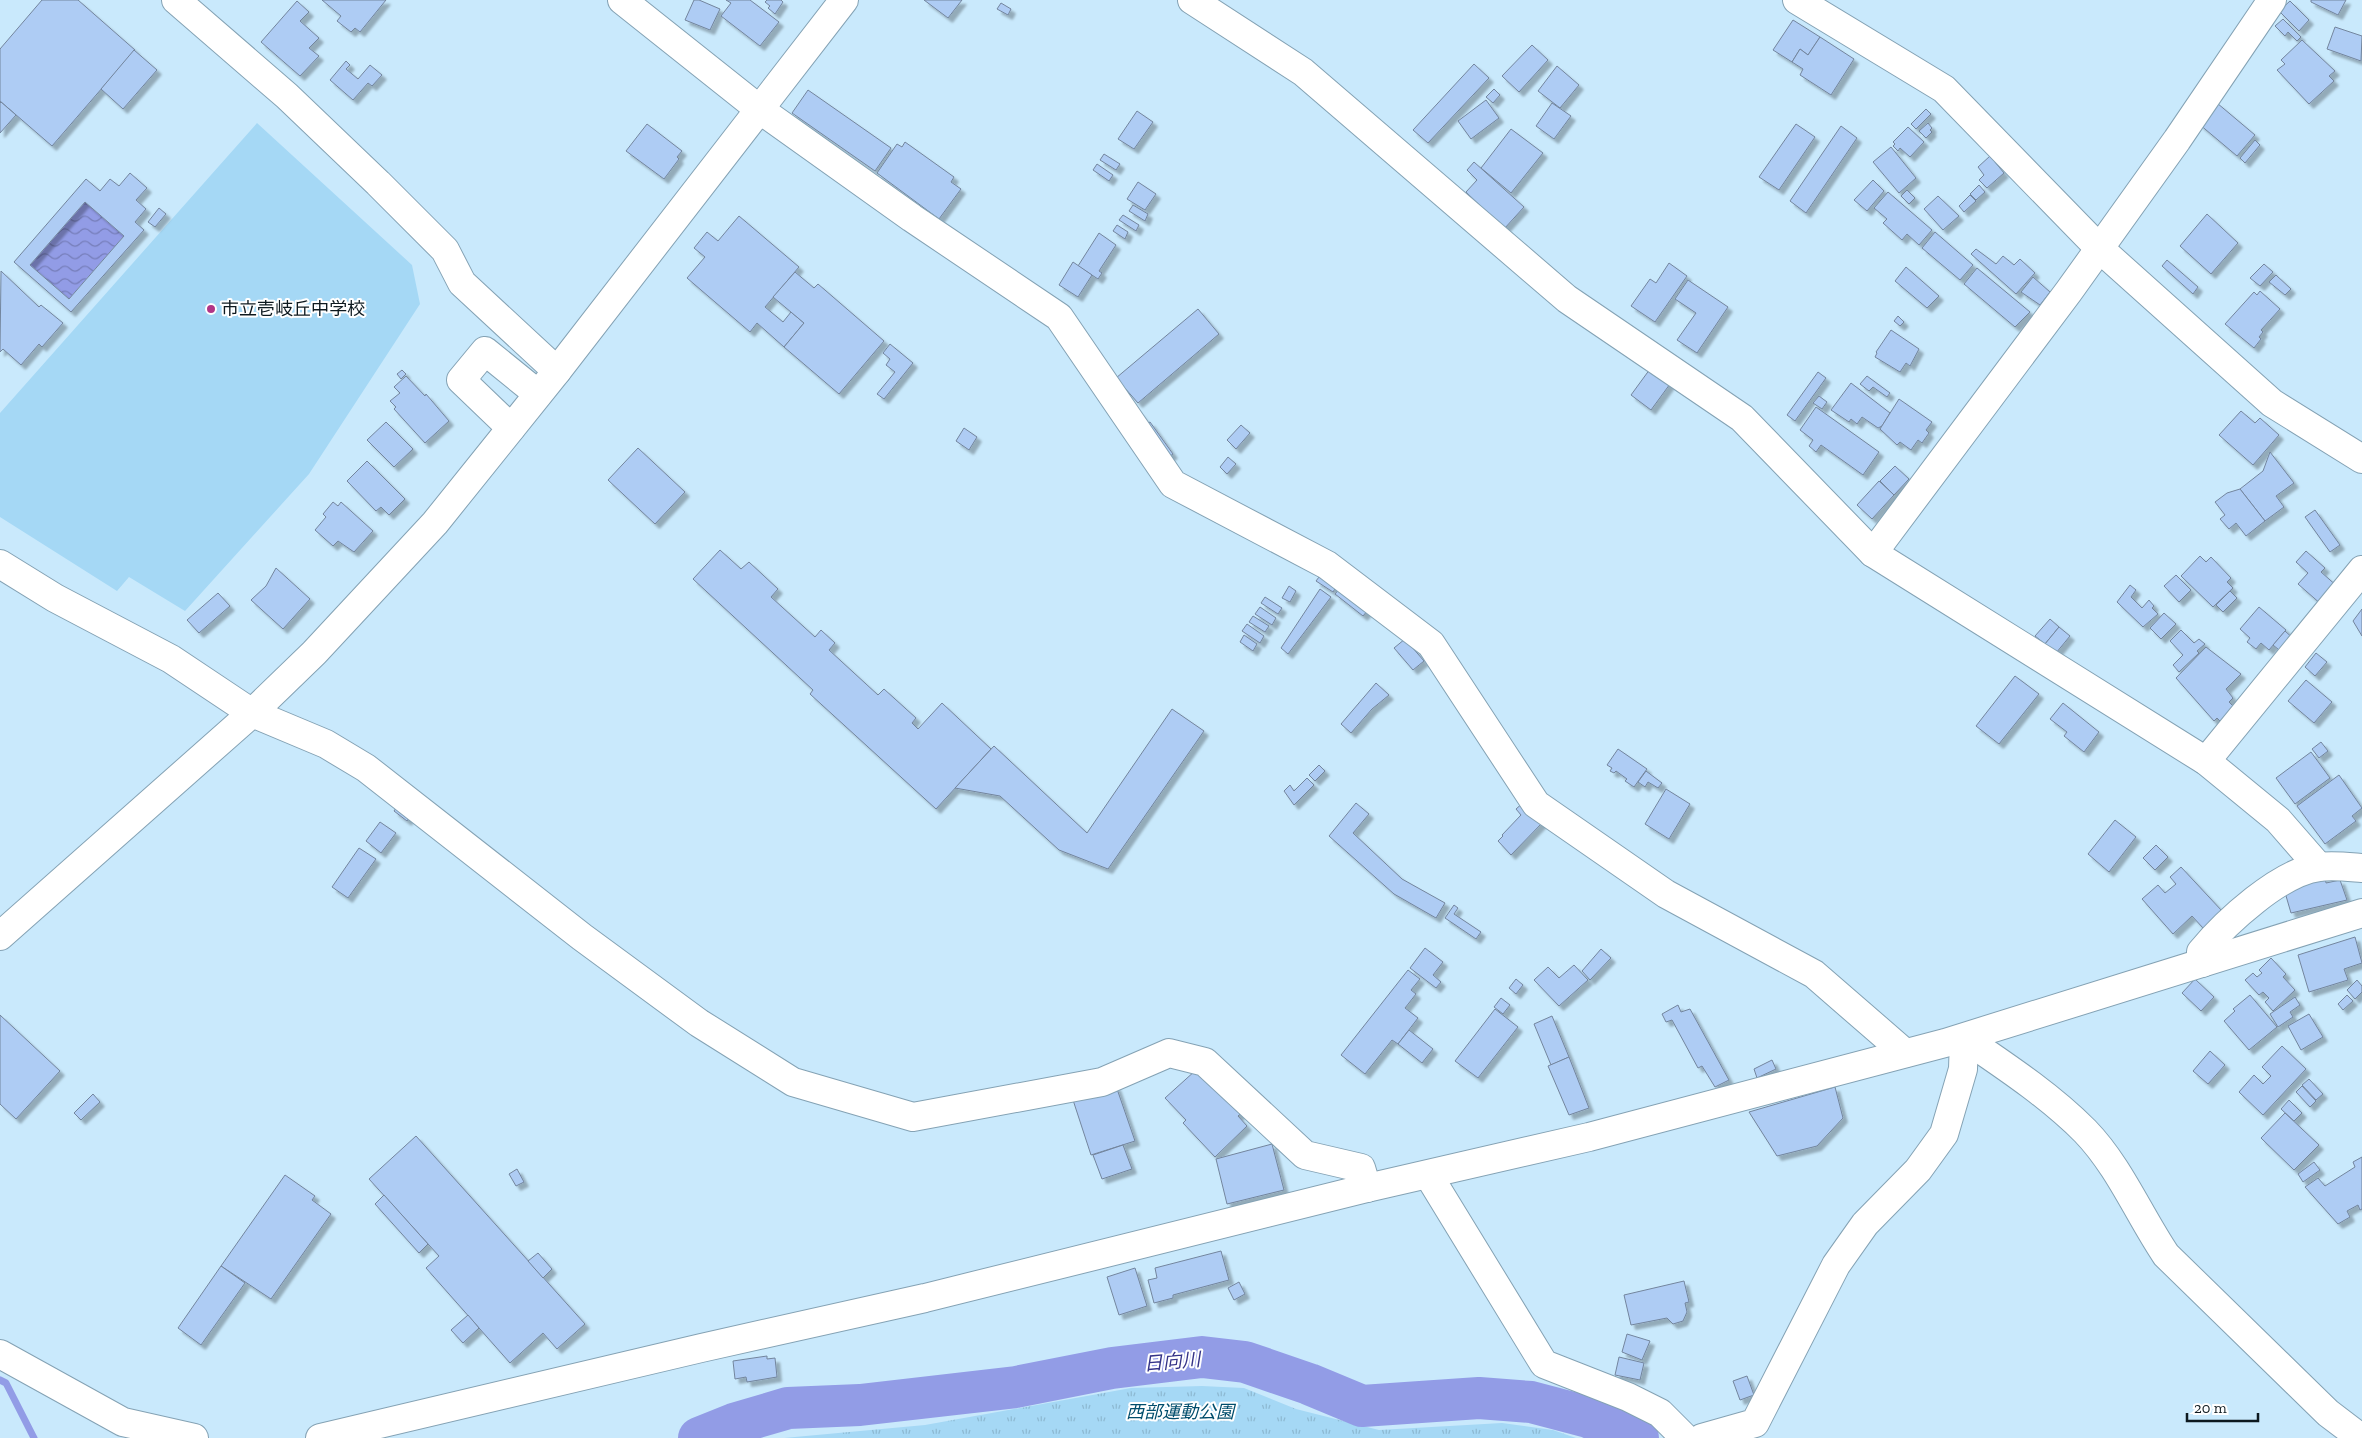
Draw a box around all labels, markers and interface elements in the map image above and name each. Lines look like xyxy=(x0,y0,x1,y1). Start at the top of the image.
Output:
place label: 市立壱岐丘中学校 xyxy=(221,298,365,320)
marker: 市立壱岐丘中学校 xyxy=(205,303,217,315)
water label: 日向川 xyxy=(1143,1347,1203,1375)
scale bar xyxy=(2187,1390,2258,1422)
text: 20 m xyxy=(2194,1399,2227,1417)
park label: 西部運動公園 xyxy=(1126,1401,1237,1423)

